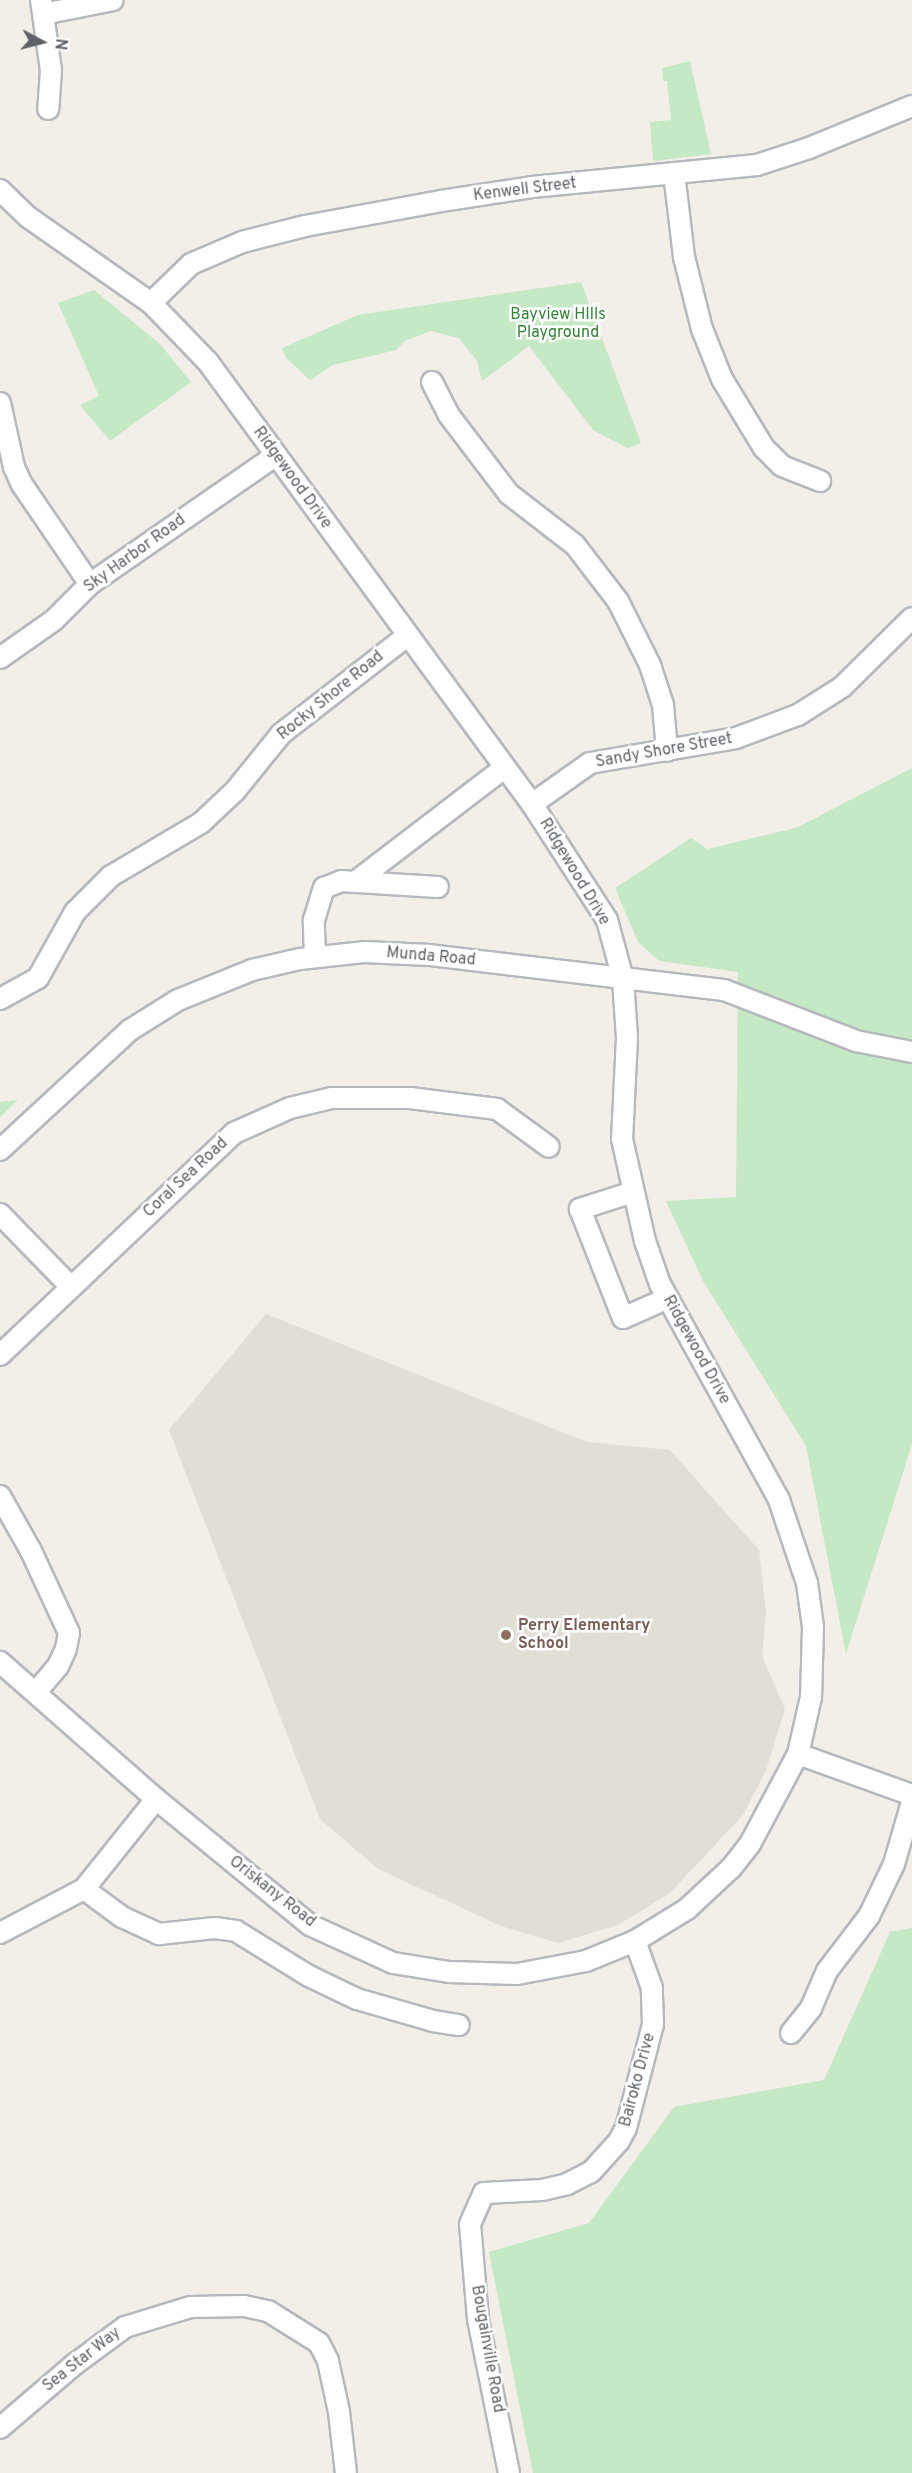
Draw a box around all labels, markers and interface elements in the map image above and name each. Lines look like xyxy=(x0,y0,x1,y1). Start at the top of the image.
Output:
north arrow xyxy=(12,12,72,72)
text: N xyxy=(49,37,70,51)
street label: Kenwell Street xyxy=(472,174,578,206)
park label: Bayview HIlls Playground xyxy=(510,305,606,343)
street label: Ridgewood Drive xyxy=(249,423,335,533)
street label: Sky Harbor Road xyxy=(81,511,189,597)
street label: Rocky Shore Road xyxy=(274,647,388,745)
street label: Sandy Shore Street xyxy=(594,730,734,772)
street label: Ridgewood Drive xyxy=(535,815,613,929)
street label: Munda Road xyxy=(386,944,476,970)
street label: Coral Sea Road xyxy=(140,1134,232,1222)
street label: Ridgewood Drive xyxy=(658,1292,734,1408)
place label: Perry Elementary School xyxy=(518,1616,650,1654)
marker: Perry Elementary School xyxy=(499,1628,513,1642)
street label: Oriskany Road xyxy=(225,1852,319,1932)
street label: Bairoko Drive xyxy=(616,2031,660,2129)
street label: Bougainville Road xyxy=(466,2284,508,2414)
street label: Sea Star Way xyxy=(39,2324,125,2396)

